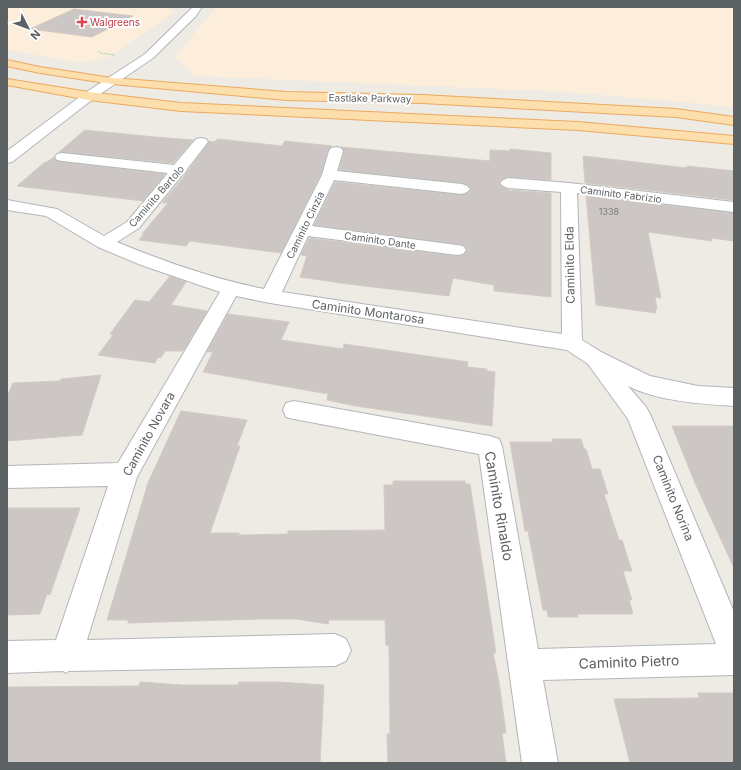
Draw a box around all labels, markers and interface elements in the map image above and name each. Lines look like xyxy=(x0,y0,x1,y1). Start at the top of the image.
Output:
north arrow xyxy=(8,8,48,48)
place label: Walgreens xyxy=(90,16,140,28)
marker: Walgreens xyxy=(77,17,87,27)
text: N xyxy=(27,27,43,42)
street label: Eastlake Parkway xyxy=(328,91,412,105)
street label: Caminito Bartolo xyxy=(126,163,186,229)
street label: Caminito Fabrizio xyxy=(580,183,662,205)
street label: Caminito Cinzia xyxy=(283,189,327,261)
house number: 1338 xyxy=(599,206,620,217)
street label: Caminito Elda xyxy=(561,226,578,304)
street label: Caminito Dante xyxy=(343,229,417,251)
street label: Caminito Montarosa xyxy=(311,296,425,327)
street label: Caminito Novara xyxy=(119,389,178,478)
street label: Caminito Rinaldo xyxy=(481,450,518,562)
street label: Caminito Norina xyxy=(649,453,697,543)
street label: Caminito Pietro xyxy=(578,651,680,672)

